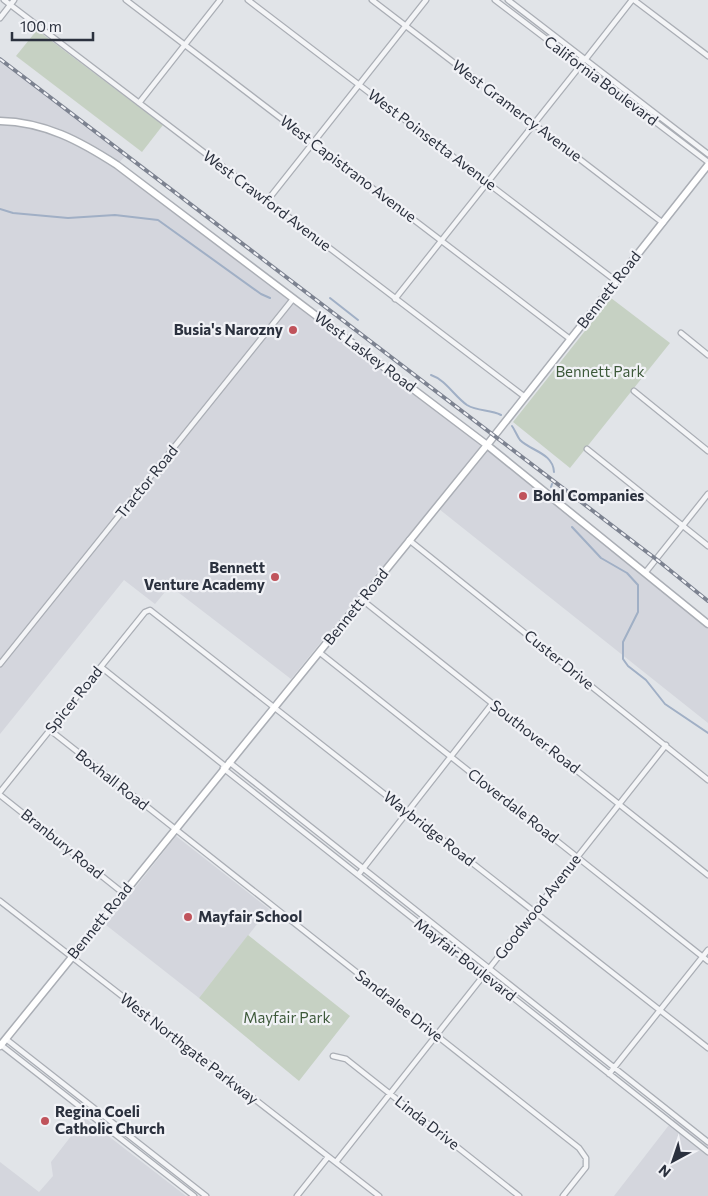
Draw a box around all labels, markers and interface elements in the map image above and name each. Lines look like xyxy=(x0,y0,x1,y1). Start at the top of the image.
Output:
scale bar xyxy=(12,10,94,42)
text: 100 m xyxy=(20,17,62,35)
street label: California Boulevard xyxy=(541,32,662,129)
street label: West Gramercy Avenue xyxy=(449,56,586,165)
street label: West Poinsetta Avenue xyxy=(365,85,500,193)
street label: West Capistrano Avenue xyxy=(277,111,420,225)
street label: West Crawford Avenue xyxy=(200,146,335,254)
street label: Bennett Road xyxy=(573,247,644,331)
street label: West Laskey Road xyxy=(311,307,420,395)
place label: Busia's Narozny xyxy=(174,320,284,338)
marker: Busia's Narozny xyxy=(287,324,299,336)
park label: Bennett Park xyxy=(555,362,645,380)
street label: Tractor Road xyxy=(111,441,181,521)
place label: Bohl Companies xyxy=(533,486,644,504)
marker: Bohl Companies xyxy=(517,490,529,502)
place label: Bennett Venture Academy xyxy=(144,558,266,593)
street label: Bennett Road xyxy=(319,565,391,648)
marker: Bennett Venture Academy xyxy=(269,571,281,583)
street label: Custer Drive xyxy=(521,626,598,693)
street label: Spicer Road xyxy=(41,662,106,736)
street label: Southover Road xyxy=(487,696,584,777)
street label: Boxhall Road xyxy=(72,745,153,813)
street label: Cloverdale Road xyxy=(465,764,562,846)
street label: Waybridge Road xyxy=(380,787,479,870)
street label: Branbury Road xyxy=(18,804,107,882)
street label: Goodwood Avenue xyxy=(490,850,584,963)
street label: Bennett Road xyxy=(63,879,135,962)
place label: Mayfair School xyxy=(198,907,302,925)
marker: Mayfair School xyxy=(182,911,194,923)
street label: Mayfair Boulevard xyxy=(411,914,520,1005)
street label: Sandralee Drive xyxy=(352,965,447,1045)
street label: West Northgate Parkway xyxy=(117,989,262,1108)
park label: Mayfair Park xyxy=(243,1008,331,1026)
street label: Linda Drive xyxy=(392,1092,463,1153)
place label: Regina Coeli Catholic Church xyxy=(55,1102,165,1137)
marker: Regina Coeli Catholic Church xyxy=(39,1115,51,1127)
north arrow xyxy=(648,1136,698,1186)
text: N xyxy=(655,1161,674,1181)

